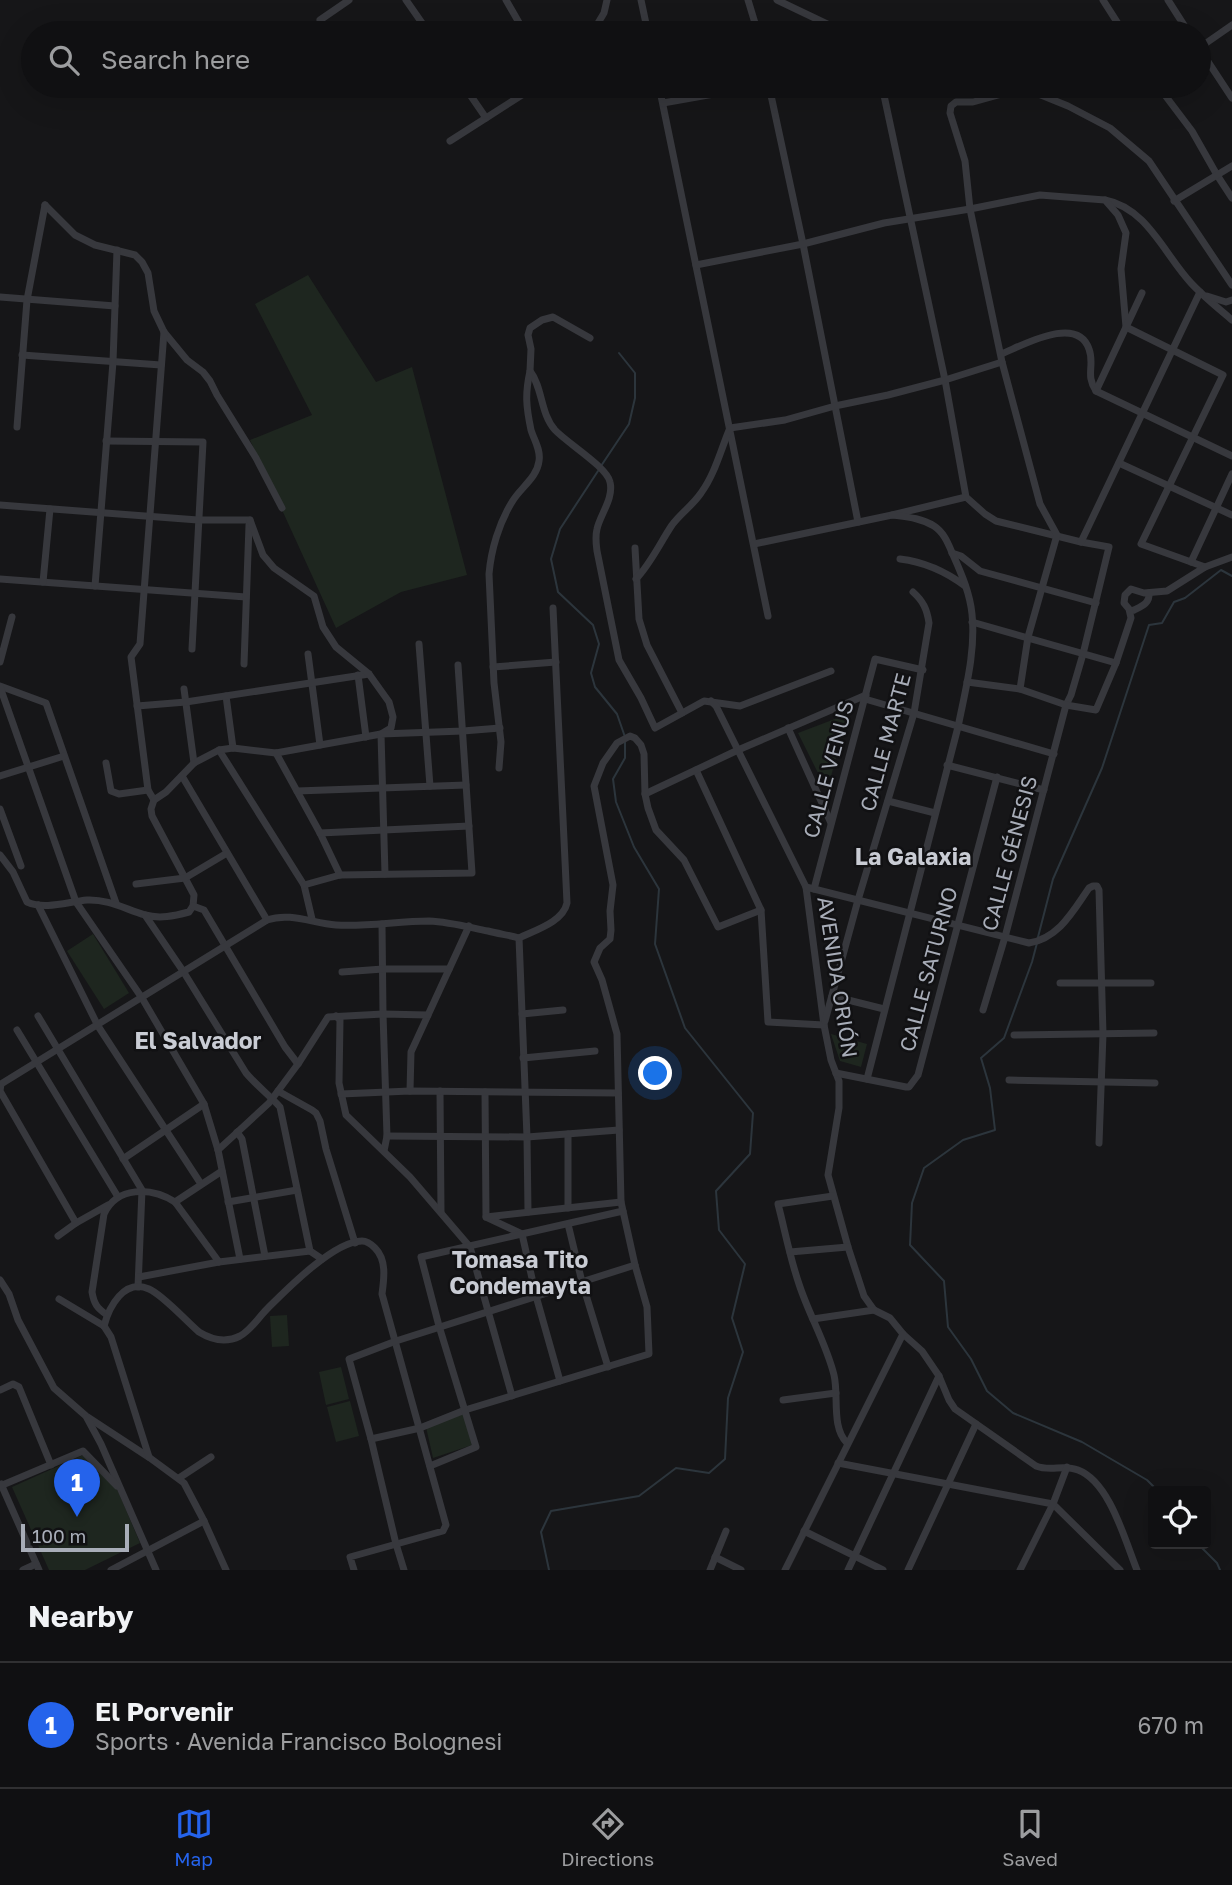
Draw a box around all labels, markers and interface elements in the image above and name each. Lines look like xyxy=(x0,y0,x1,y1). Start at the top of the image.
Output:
search box xyxy=(21,21,1211,98)
icon: search xyxy=(45,41,83,79)
text: Search here xyxy=(101,44,250,75)
street label: CALLE MARTE xyxy=(854,670,916,814)
street label: CALLE VENUS xyxy=(797,697,859,841)
street label: CALLE GÉNESIS xyxy=(976,772,1042,934)
district label: La Galaxia xyxy=(855,842,971,870)
street label: CALLE SATURNO xyxy=(893,884,963,1054)
street label: AVENIDA ORIÓN xyxy=(812,894,864,1060)
district label: El Salvador xyxy=(134,1026,262,1054)
your location xyxy=(638,1056,672,1090)
district label: Tomasa Tito Condemayta xyxy=(449,1245,591,1299)
pin: 1 xyxy=(54,1459,100,1517)
map controls xyxy=(1148,1486,1211,1549)
button: locate xyxy=(1148,1486,1211,1549)
scale bar xyxy=(21,1521,130,1553)
text: 100 m xyxy=(32,1524,86,1547)
text: Nearby xyxy=(28,1598,133,1634)
text: El Porvenir xyxy=(95,1696,233,1727)
text: 1 xyxy=(45,1711,57,1739)
text: 670 m xyxy=(1138,1711,1204,1739)
text: Sports · Avenida Francisco Bolognesi xyxy=(95,1727,503,1755)
tab: Map xyxy=(174,1805,213,1870)
tab: Directions xyxy=(561,1805,654,1870)
tab: Saved xyxy=(1002,1805,1058,1870)

